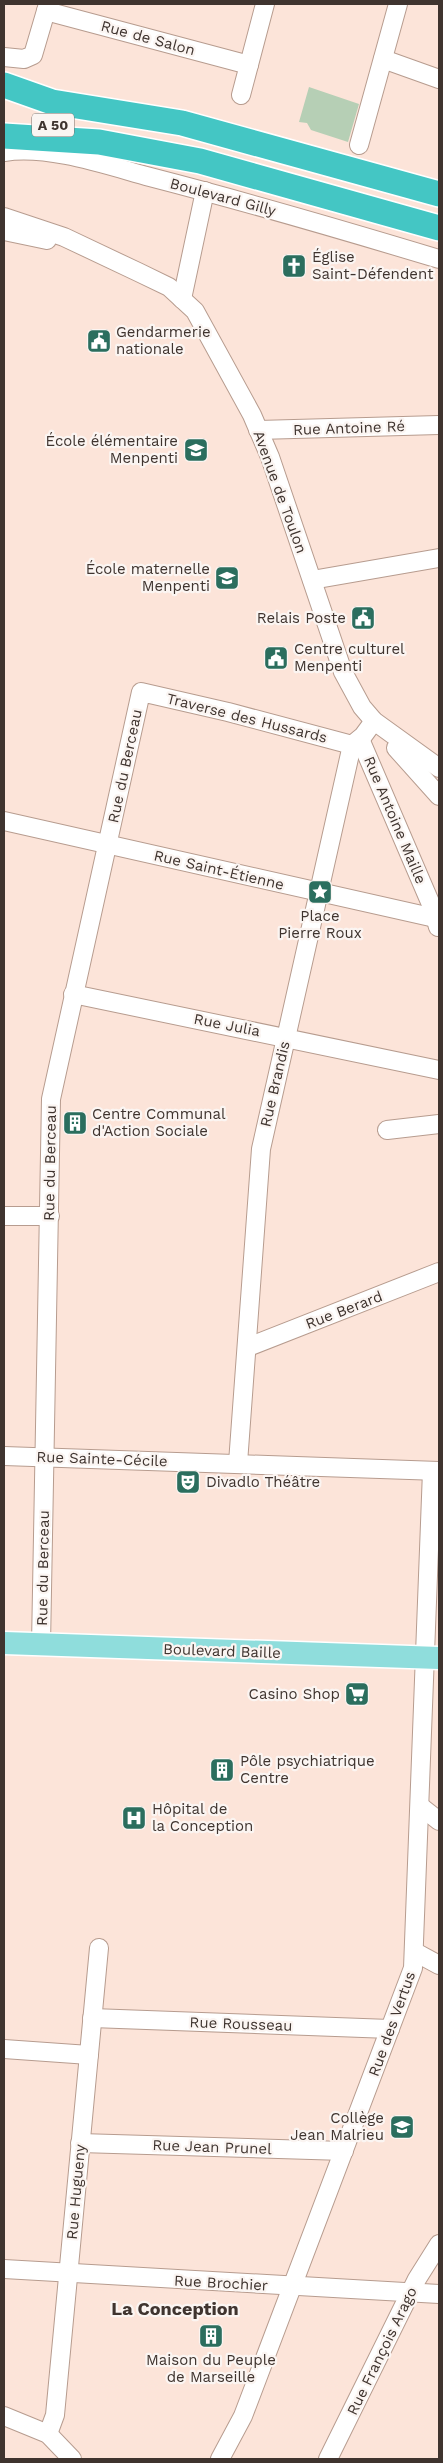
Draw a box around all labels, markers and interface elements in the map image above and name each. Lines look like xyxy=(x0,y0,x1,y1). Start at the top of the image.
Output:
street label: Rue de Salon xyxy=(99,17,197,59)
road number: A 50 xyxy=(32,114,74,136)
street label: Boulevard Gilly xyxy=(168,174,278,220)
place label: Église Saint-Défendent xyxy=(312,248,434,283)
church icon: Église Saint-Défendent xyxy=(281,253,307,279)
place label: Gendarmerie nationale xyxy=(116,323,211,358)
public building icon: Gendarmerie nationale xyxy=(86,328,112,354)
street label: Rue Antoine Ré xyxy=(293,417,405,439)
street label: Avenue de Toulon xyxy=(249,428,311,556)
place label: École élémentaire Menpenti xyxy=(46,432,178,467)
school or university icon: École élémentaire Menpenti xyxy=(183,437,209,463)
place label: École maternelle Menpenti xyxy=(86,560,210,595)
school or university icon: École maternelle Menpenti xyxy=(214,565,240,591)
public building icon: Relais Poste xyxy=(350,605,376,631)
place label: Relais Poste xyxy=(257,609,346,627)
place label: Centre culturel Menpenti xyxy=(294,640,405,675)
public building icon: Centre culturel Menpenti xyxy=(263,645,289,671)
street label: Traverse des Hussards xyxy=(165,689,329,747)
street label: Rue du Berceau xyxy=(104,708,146,824)
street label: Rue Antoine Maille xyxy=(360,754,430,886)
street label: Rue Saint-Étienne xyxy=(152,846,286,894)
place icon: Place Pierre Roux xyxy=(307,879,333,905)
place label: Place Pierre Roux xyxy=(278,907,362,942)
street label: Rue Julia xyxy=(192,1010,262,1040)
street label: Rue Brandis xyxy=(256,1039,294,1129)
street label: Rue du Berceau xyxy=(40,1105,60,1221)
place label: Centre Communal d'Action Sociale xyxy=(92,1105,226,1140)
building icon: Centre Communal d'Action Sociale xyxy=(62,1110,88,1136)
street label: Rue Berard xyxy=(303,1287,385,1333)
street label: Rue Sainte-Cécile xyxy=(36,1448,168,1470)
theatre icon: Divadlo Théâtre xyxy=(175,1469,201,1495)
place label: Divadlo Théâtre xyxy=(206,1473,320,1491)
street label: Rue du Berceau xyxy=(33,1510,53,1626)
street label: Boulevard Baille xyxy=(163,1640,281,1662)
supermarket icon: Casino Shop xyxy=(344,1681,370,1707)
place label: Casino Shop xyxy=(249,1685,340,1703)
place label: Pôle psychiatrique Centre xyxy=(240,1752,375,1787)
building icon: Pôle psychiatrique Centre xyxy=(209,1757,235,1783)
place label: Hôpital de la Conception xyxy=(152,1800,253,1835)
hospital icon: Hôpital de la Conception xyxy=(121,1805,147,1831)
street label: Rue des Vertus xyxy=(365,1969,419,2079)
street label: Rue Rousseau xyxy=(189,2013,293,2035)
place label: Collège Jean Malrieu xyxy=(290,2109,384,2144)
school or university icon: Collège Jean Malrieu xyxy=(389,2114,415,2140)
street label: Rue Jean Prunel xyxy=(152,2136,272,2158)
street label: Rue Hugueny xyxy=(63,2143,89,2240)
street label: Rue Brochier xyxy=(174,2272,268,2294)
street label: Rue François Arago xyxy=(343,2284,421,2418)
district label: La Conception xyxy=(111,2298,239,2319)
building icon: Maison du Peuple de Marseille xyxy=(198,2323,224,2349)
place label: Maison du Peuple de Marseille xyxy=(146,2351,276,2386)

